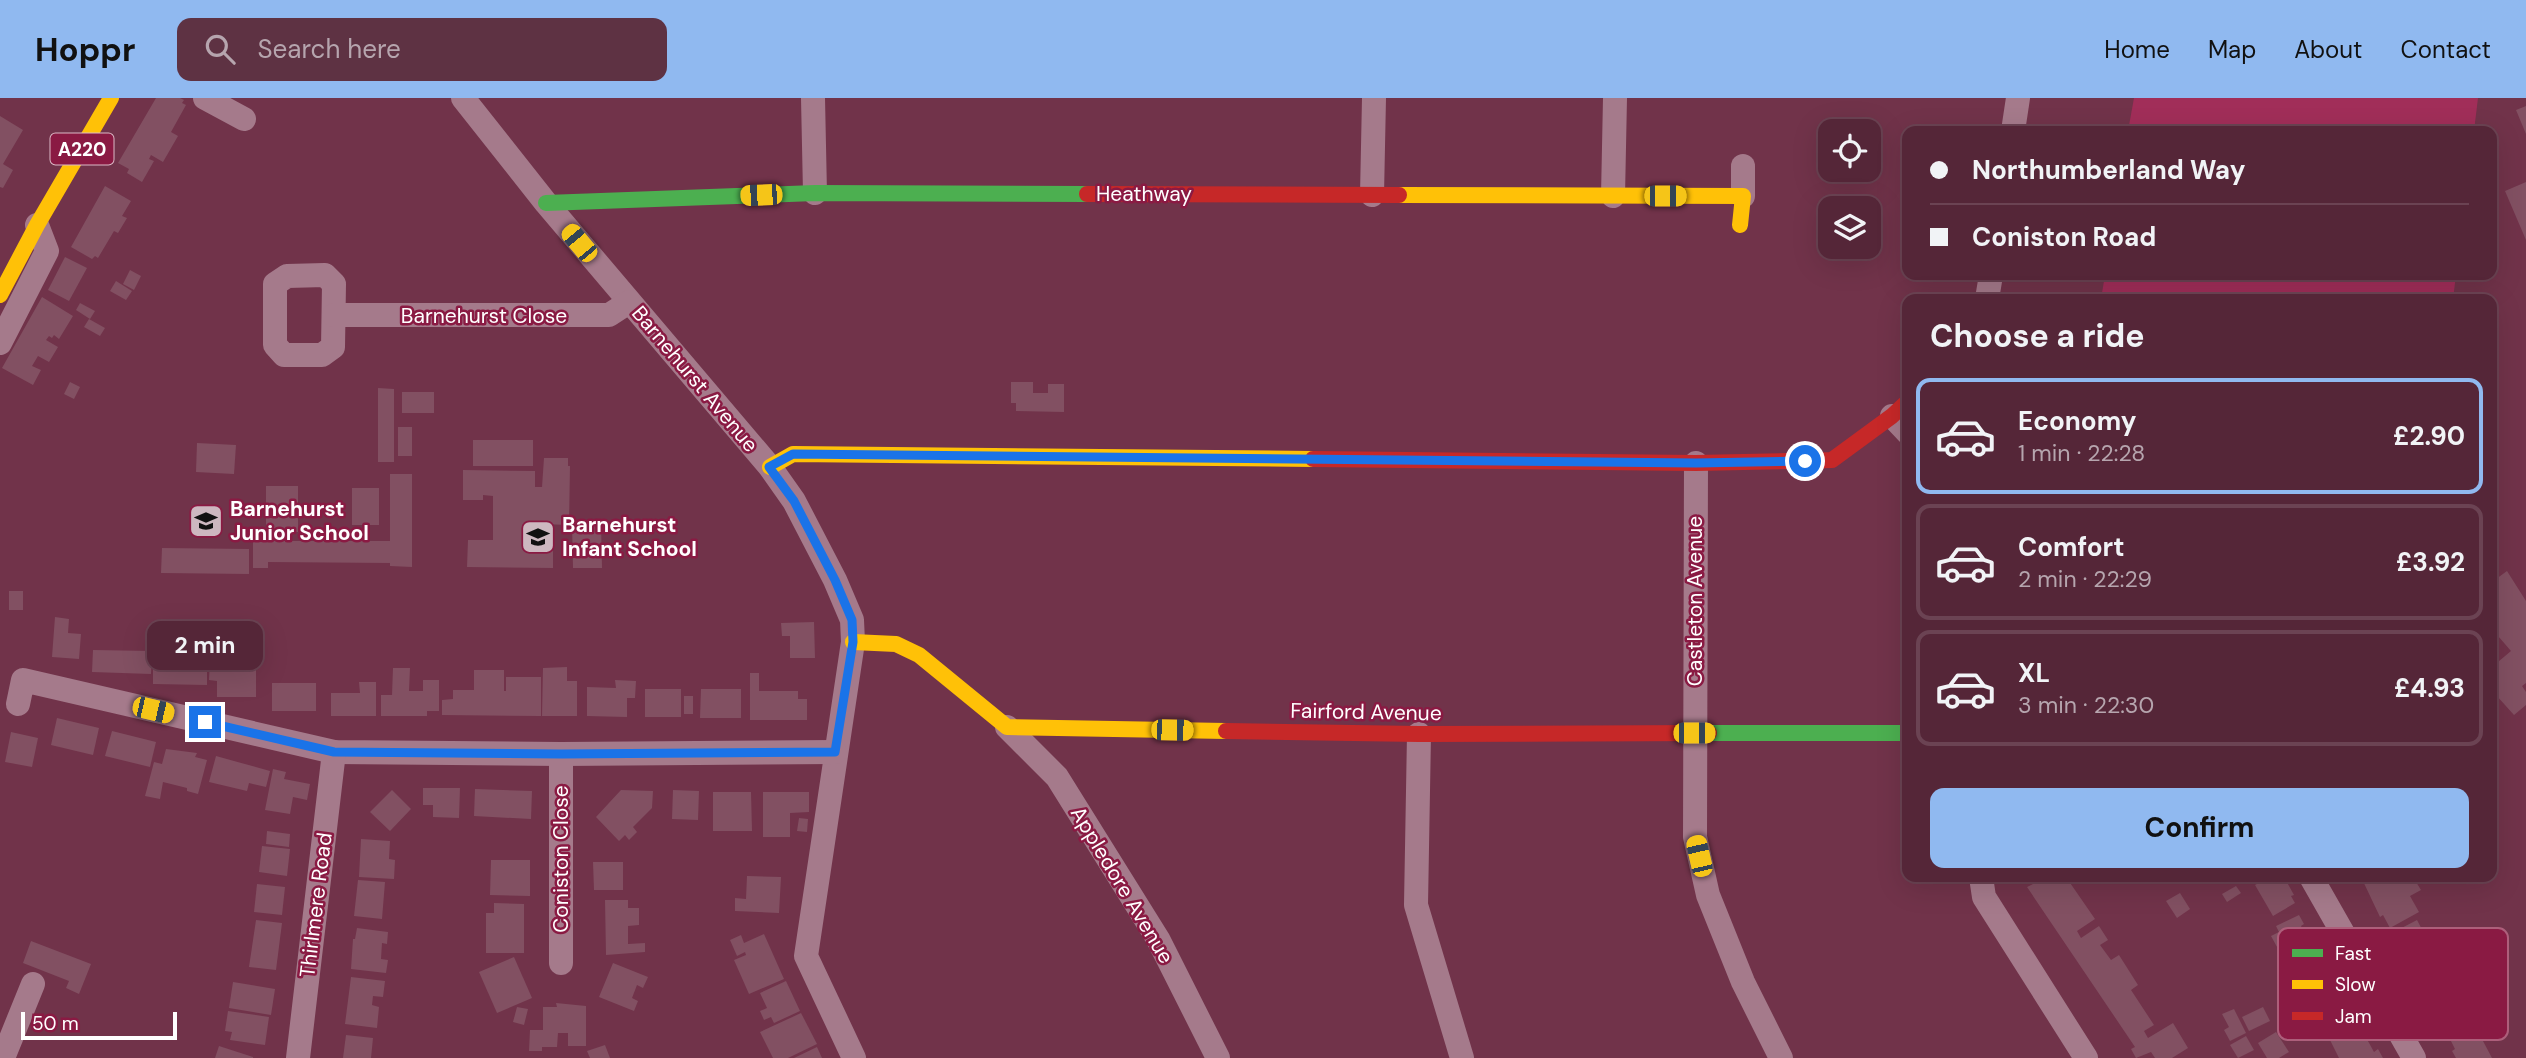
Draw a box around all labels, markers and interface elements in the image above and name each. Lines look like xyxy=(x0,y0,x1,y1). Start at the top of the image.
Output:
search box xyxy=(177,18,667,81)
text: Hoppr xyxy=(35,28,135,71)
icon: search xyxy=(201,30,239,68)
text: Search here xyxy=(257,32,401,66)
text: Home xyxy=(2104,34,2170,65)
text: Map xyxy=(2208,34,2256,65)
text: About xyxy=(2294,34,2363,65)
text: Contact xyxy=(2401,34,2491,65)
map controls xyxy=(1818,119,1881,259)
button: locate xyxy=(1818,119,1881,182)
road number: A220 xyxy=(50,134,114,164)
text: Northumberland Way xyxy=(1972,153,2245,187)
street label: Heathway xyxy=(1096,180,1192,208)
car xyxy=(740,184,783,206)
car xyxy=(1645,186,1687,207)
button: layers xyxy=(1818,196,1881,259)
car xyxy=(558,220,601,266)
text: Coniston Road xyxy=(1972,220,2156,254)
street label: Barnehurst Avenue xyxy=(625,300,765,458)
street label: Barnehurst Close xyxy=(401,302,567,330)
text: Choose a ride xyxy=(1930,315,2145,357)
text: Economy xyxy=(2018,404,2136,438)
icon: car xyxy=(1934,405,1997,468)
text: £2.90 xyxy=(2393,419,2465,453)
text: 1 min · 22:28 xyxy=(2018,438,2145,468)
route start xyxy=(1789,445,1821,477)
place label: Barnehurst Junior School xyxy=(230,495,369,547)
school or university icon: Barnehurst Junior School xyxy=(187,502,225,540)
place label: Barnehurst Infant School xyxy=(562,511,697,563)
street label: Castleton Avenue xyxy=(1681,516,1709,686)
school or university icon: Barnehurst Infant School xyxy=(519,518,557,556)
text: Comfort xyxy=(2018,530,2124,564)
icon: car xyxy=(1934,531,1997,594)
text: £3.92 xyxy=(2396,545,2465,579)
text: 2 min · 22:29 xyxy=(2018,564,2152,594)
callout: 2 min xyxy=(147,620,263,670)
text: 2 min xyxy=(175,630,235,660)
text: XL xyxy=(2018,656,2050,690)
icon: car xyxy=(1934,657,1997,720)
text: £4.93 xyxy=(2394,671,2465,705)
text: 3 min · 22:30 xyxy=(2018,690,2154,720)
car xyxy=(131,695,176,725)
street label: Fairford Avenue xyxy=(1290,697,1442,727)
route end xyxy=(189,706,221,738)
car xyxy=(1151,719,1194,741)
car xyxy=(1674,723,1716,744)
street label: Coniston Close xyxy=(547,785,575,933)
button: Confirm xyxy=(1930,788,2469,868)
street label: Appledore Avenue xyxy=(1064,801,1180,969)
street label: Thirlmere Road xyxy=(293,831,339,979)
car xyxy=(1685,833,1714,879)
legend xyxy=(2278,928,2508,1040)
text: Fast xyxy=(2335,941,2371,966)
text: Slow xyxy=(2335,972,2376,997)
text: Jam xyxy=(2335,1004,2372,1029)
scale bar xyxy=(21,1009,177,1041)
text: 50 m xyxy=(32,1011,79,1036)

